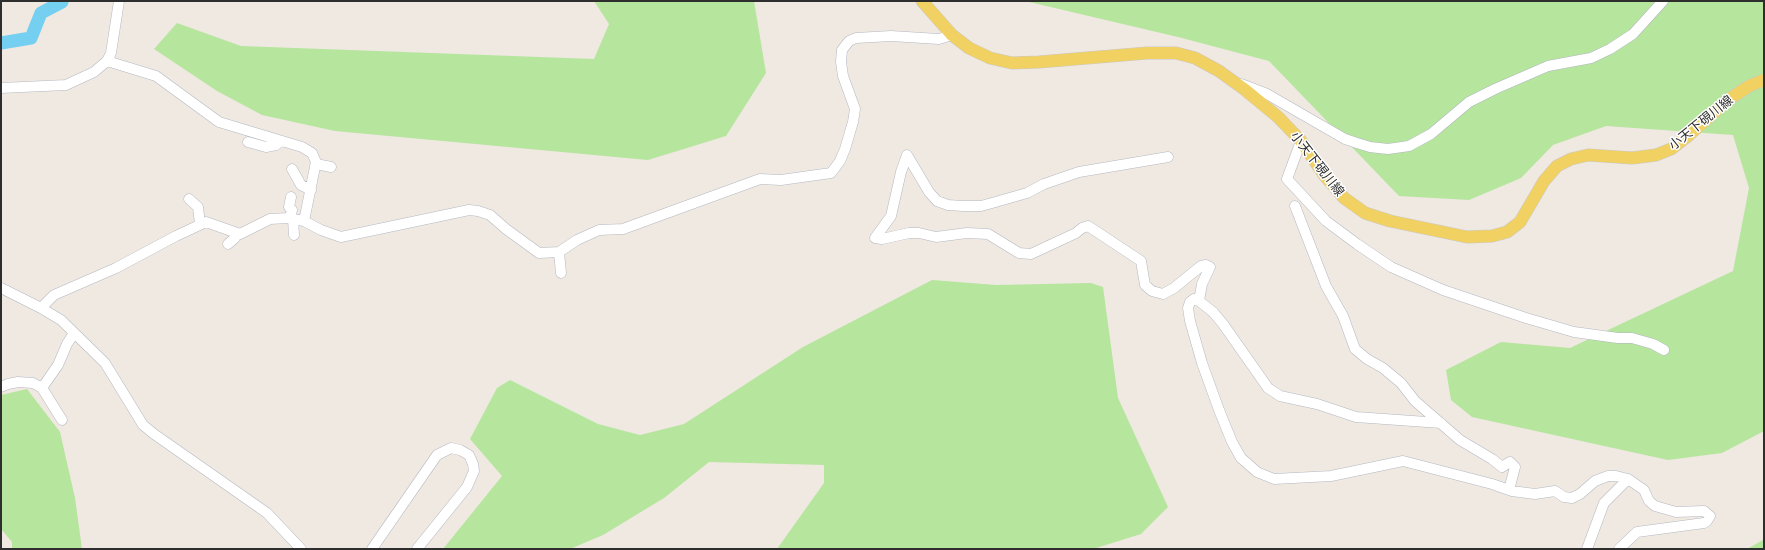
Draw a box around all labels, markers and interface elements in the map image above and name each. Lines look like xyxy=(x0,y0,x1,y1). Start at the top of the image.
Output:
street label: 小天下硯川線 xyxy=(1666,92,1736,154)
street label: 小天下硯川線 xyxy=(1287,128,1347,200)

